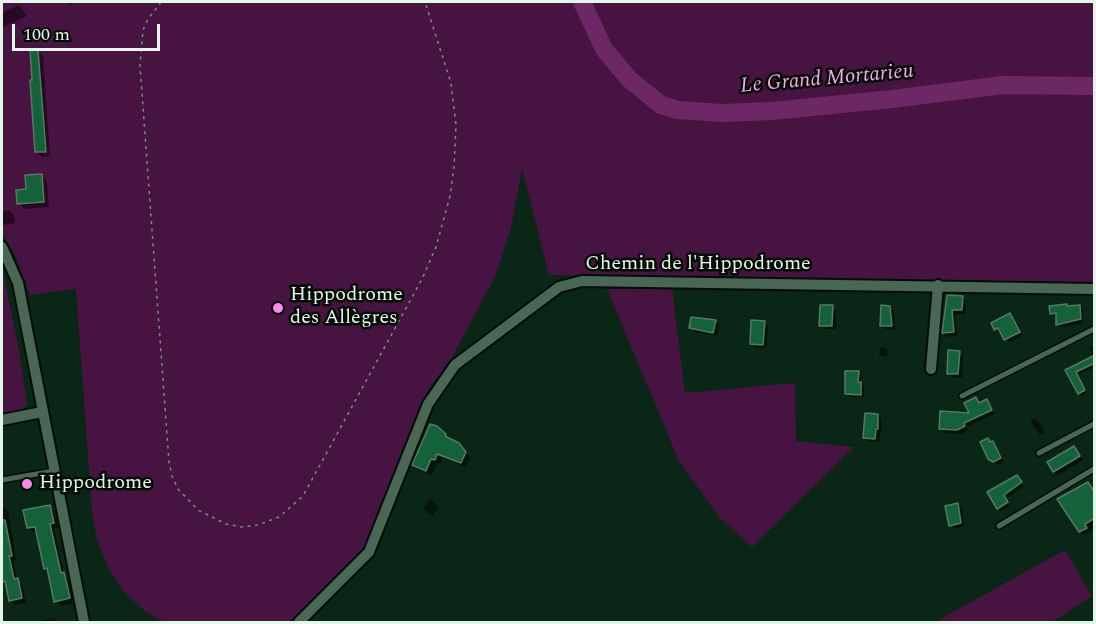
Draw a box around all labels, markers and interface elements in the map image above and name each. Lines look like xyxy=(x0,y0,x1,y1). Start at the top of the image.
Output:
scale bar xyxy=(15,12,164,50)
text: 100 m xyxy=(23,21,70,48)
water label: Le Grand Mortarieu xyxy=(739,60,915,100)
street label: Chemin de l'Hippodrome xyxy=(585,253,811,277)
place label: Hippodrome des Allègres xyxy=(290,284,403,331)
marker: Hippodrome des Allègres xyxy=(271,301,285,315)
place label: Hippodrome xyxy=(39,472,152,496)
marker: Hippodrome xyxy=(20,477,34,491)

